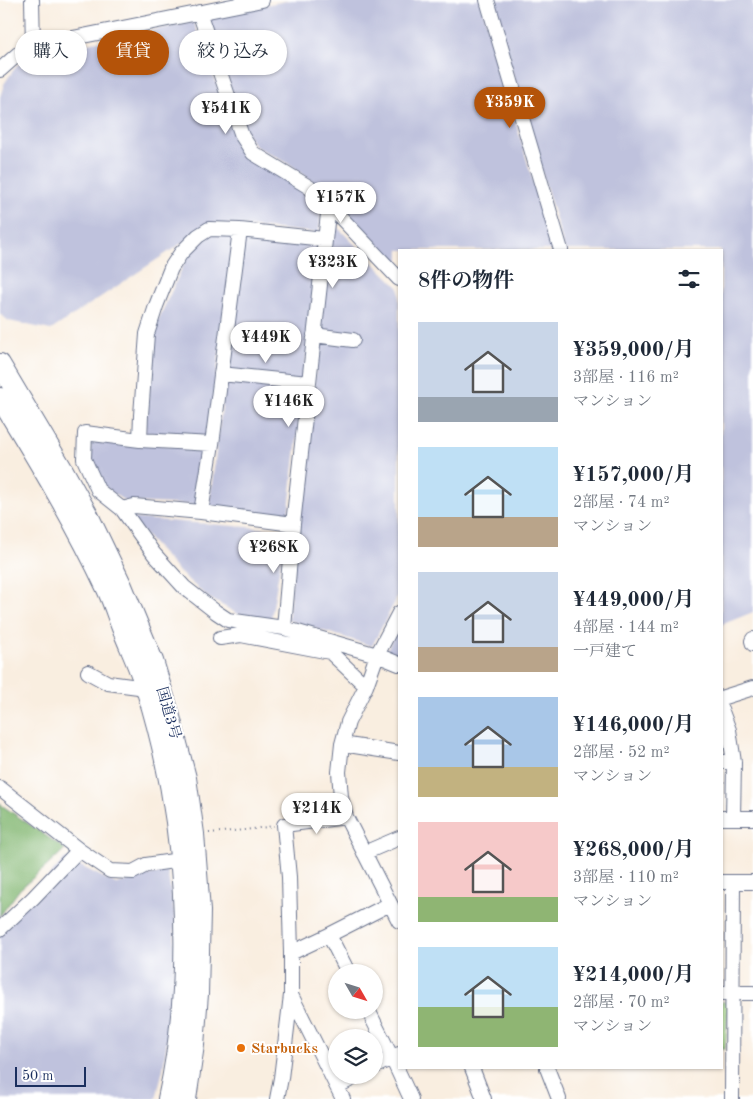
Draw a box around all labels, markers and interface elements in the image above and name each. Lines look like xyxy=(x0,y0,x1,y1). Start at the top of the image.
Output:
chip: 購入 xyxy=(15,30,87,75)
chip: 賃貸 xyxy=(97,30,169,75)
chip: 絞り込み xyxy=(179,30,287,75)
pin: ¥359K xyxy=(475,86,545,129)
pin: ¥541K xyxy=(191,92,261,135)
text: ¥359K xyxy=(485,95,535,111)
text: ¥541K xyxy=(201,101,251,117)
pin: ¥157K xyxy=(306,182,376,224)
text: ¥157K xyxy=(316,190,366,206)
pin: ¥323K xyxy=(298,246,368,289)
text: ¥323K xyxy=(308,255,358,271)
icon: filters xyxy=(675,265,703,293)
text: 8件の物件 xyxy=(418,271,514,292)
pin: ¥449K xyxy=(231,322,301,364)
text: ¥449K xyxy=(241,330,291,346)
text: ¥359,000/月 xyxy=(573,340,695,361)
icon: home xyxy=(458,342,518,402)
text: 3部屋 · 116 m² xyxy=(573,370,679,386)
pin: ¥146K xyxy=(254,386,324,428)
text: ¥146K xyxy=(264,394,314,410)
text: マンション xyxy=(573,394,652,410)
text: ¥157,000/月 xyxy=(573,465,695,486)
icon: home xyxy=(458,467,518,527)
text: 2部屋 · 74 m² xyxy=(573,495,670,511)
text: マンション xyxy=(573,519,652,535)
pin: ¥268K xyxy=(239,532,309,574)
text: ¥268K xyxy=(249,540,299,556)
text: ¥449,000/月 xyxy=(573,590,695,611)
icon: home xyxy=(458,592,518,652)
text: 4部屋 · 144 m² xyxy=(573,620,679,636)
text: 一戸建て xyxy=(573,644,637,660)
street label: 国道3号 xyxy=(153,685,184,741)
text: ¥146,000/月 xyxy=(573,715,695,736)
icon: home xyxy=(458,717,518,777)
text: 2部屋 · 52 m² xyxy=(573,745,670,761)
text: マンション xyxy=(573,769,652,785)
pin: ¥214K xyxy=(282,792,352,835)
text: ¥214K xyxy=(292,801,342,817)
text: ¥268,000/月 xyxy=(573,840,695,861)
icon: home xyxy=(458,842,518,902)
text: 3部屋 · 110 m² xyxy=(573,870,679,886)
text: マンション xyxy=(573,894,652,910)
north arrow xyxy=(328,964,382,1019)
map controls xyxy=(328,964,383,1084)
text: ¥214,000/月 xyxy=(573,965,695,986)
icon: home xyxy=(458,967,518,1027)
text: 2部屋 · 70 m² xyxy=(573,995,670,1011)
text: マンション xyxy=(573,1019,652,1035)
button: layers xyxy=(328,1029,383,1084)
marker: Starbucks xyxy=(235,1042,247,1054)
place label: Starbucks xyxy=(251,1042,318,1057)
scale bar xyxy=(15,1064,86,1087)
text: 50 m xyxy=(22,1069,53,1083)

